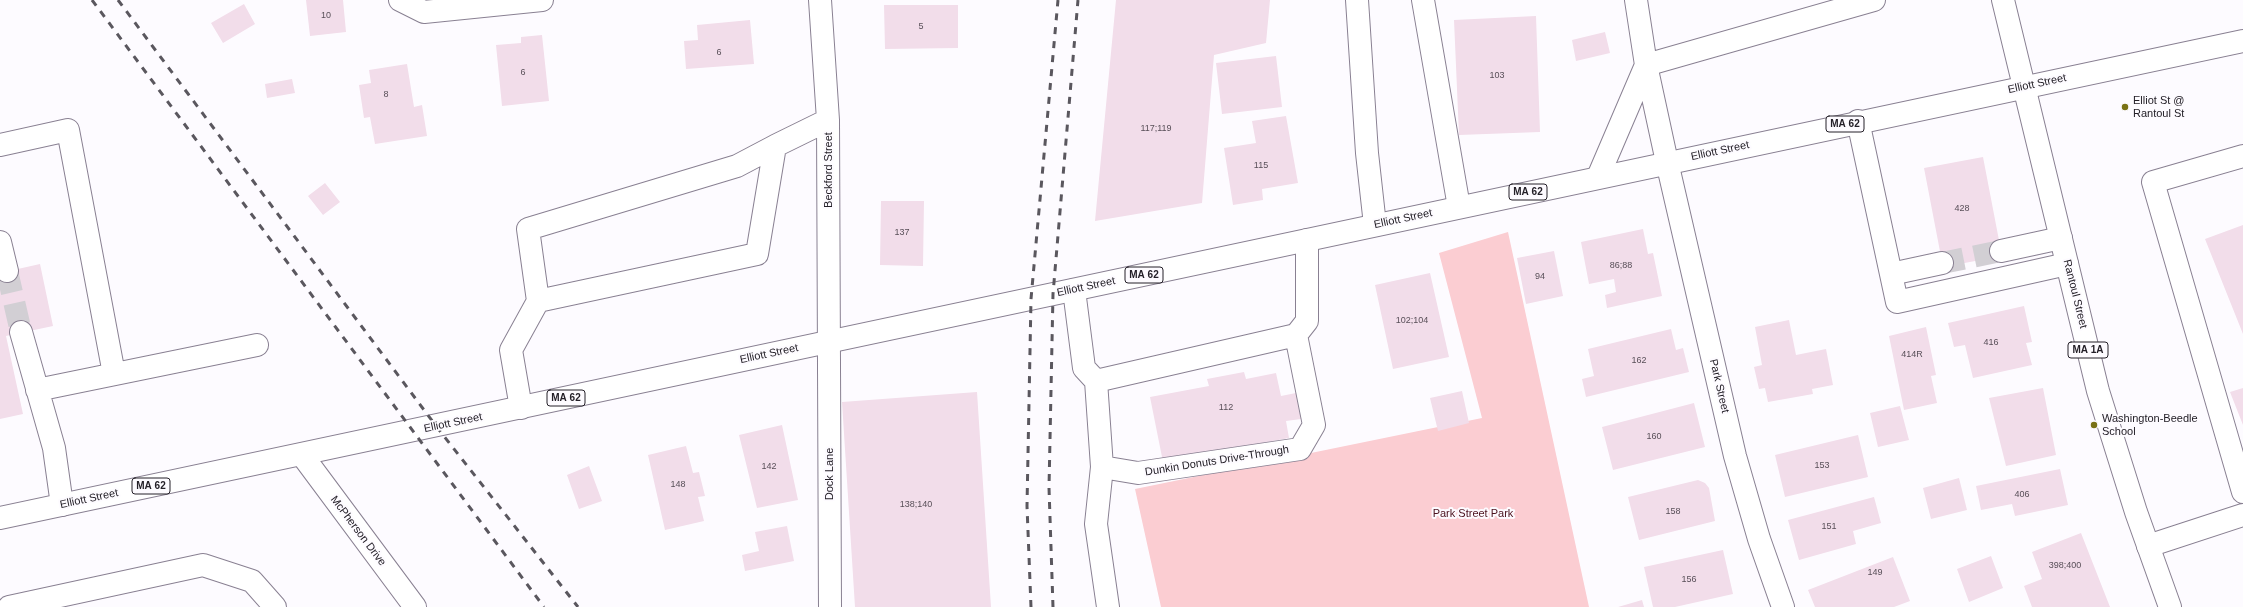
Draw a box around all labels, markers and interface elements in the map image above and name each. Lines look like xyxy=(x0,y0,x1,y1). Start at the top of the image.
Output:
house number: 10 xyxy=(321,11,331,21)
house number: 5 xyxy=(918,22,924,32)
house number: 6 xyxy=(716,48,722,58)
house number: 6 xyxy=(520,68,526,78)
house number: 103 xyxy=(1489,71,1505,81)
street label: Elliott Street xyxy=(2007,71,2067,97)
house number: 8 xyxy=(383,90,389,100)
place label: Elliot St @ Rantoul St xyxy=(2133,94,2185,120)
marker: Elliot St @ Rantoul St xyxy=(2120,102,2130,112)
road number: MA 62 xyxy=(1826,116,1864,132)
house number: 117;119 xyxy=(1140,124,1172,134)
street label: Beckford Street xyxy=(822,132,836,208)
street label: Elliott Street xyxy=(1690,138,1750,164)
house number: 115 xyxy=(1254,161,1268,171)
road number: MA 62 xyxy=(1509,184,1547,200)
house number: 428 xyxy=(1954,204,1970,214)
street label: Elliott Street xyxy=(1373,206,1433,232)
house number: 137 xyxy=(894,228,910,238)
street label: Rantoul Street xyxy=(2060,258,2090,330)
house number: 86;88 xyxy=(1610,261,1632,271)
road number: MA 62 xyxy=(1125,267,1163,283)
house number: 94 xyxy=(1535,272,1545,282)
street label: Elliott Street xyxy=(1056,274,1116,300)
house number: 102;104 xyxy=(1396,316,1428,326)
house number: 416 xyxy=(1983,338,1999,348)
street label: Elliott Street xyxy=(739,341,799,367)
road number: MA 1A xyxy=(2068,342,2108,358)
house number: 414R xyxy=(1901,350,1923,360)
house number: 162 xyxy=(1631,356,1647,366)
street label: Park Street xyxy=(1706,358,1732,414)
road number: MA 62 xyxy=(547,390,585,406)
house number: 112 xyxy=(1219,403,1233,413)
street label: Elliott Street xyxy=(423,410,483,436)
place label: Washington-Beedle School xyxy=(2102,412,2198,438)
marker: Washington-Beedle School xyxy=(2089,420,2099,430)
house number: 160 xyxy=(1646,432,1662,442)
street label: Dunkin Donuts Drive-Through xyxy=(1144,443,1290,479)
street label: Dock Lane xyxy=(823,448,837,500)
house number: 153 xyxy=(1814,461,1830,471)
house number: 142 xyxy=(761,462,777,472)
road number: MA 62 xyxy=(132,478,170,494)
house number: 148 xyxy=(670,480,686,490)
street label: Elliott Street xyxy=(59,486,119,512)
house number: 406 xyxy=(2014,490,2030,500)
street label: McPherson Drive xyxy=(327,493,389,569)
house number: 138;140 xyxy=(900,500,932,510)
park label: Park Street Park xyxy=(1433,507,1513,521)
house number: 158 xyxy=(1665,507,1681,517)
house number: 151 xyxy=(1821,522,1837,532)
house number: 398;400 xyxy=(2049,561,2081,571)
house number: 149 xyxy=(1867,568,1883,578)
house number: 156 xyxy=(1681,575,1697,585)

